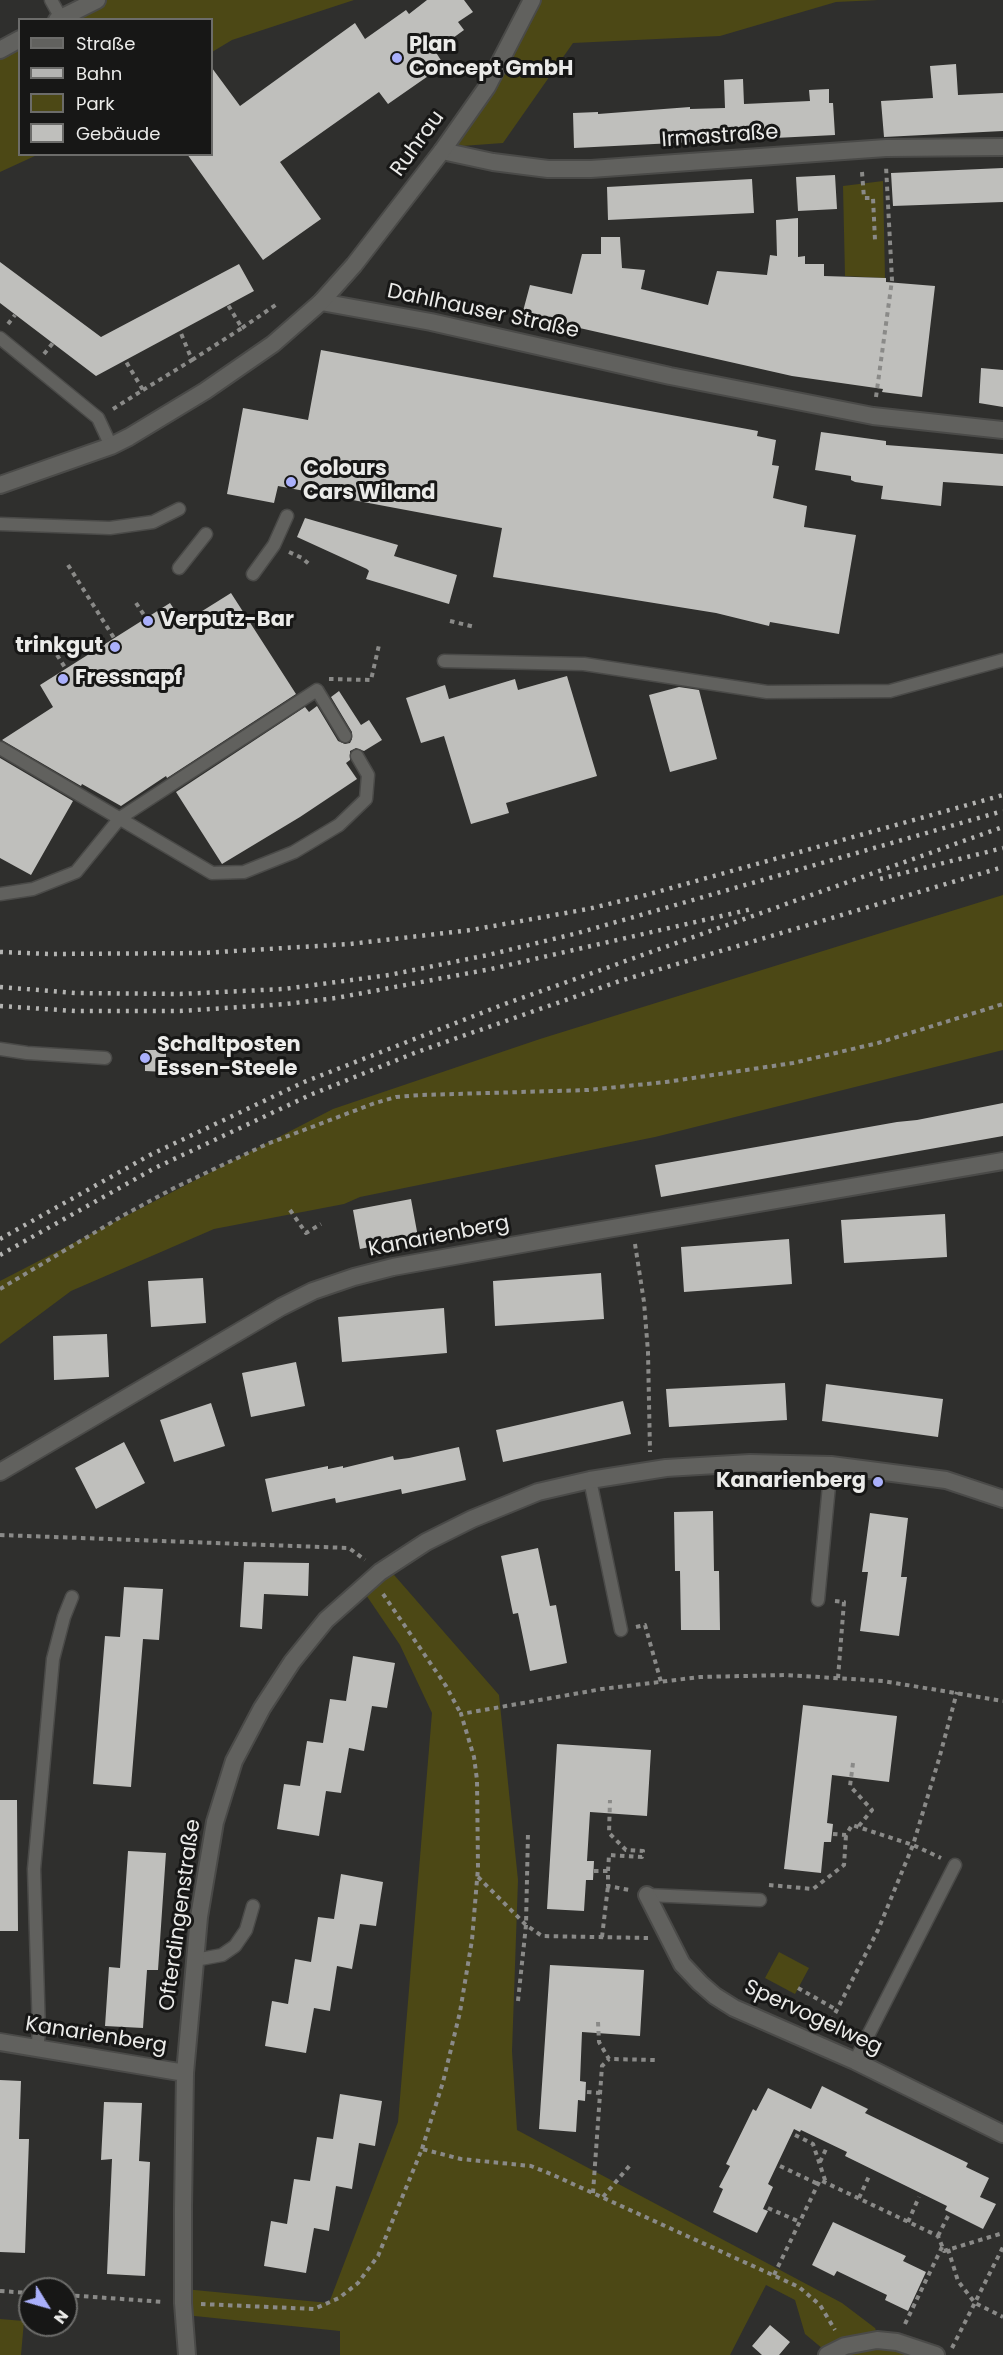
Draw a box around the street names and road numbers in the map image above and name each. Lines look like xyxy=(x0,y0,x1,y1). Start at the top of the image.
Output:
street label: Ruhrau xyxy=(386,106,450,182)
street label: Irmastraße xyxy=(661,120,779,154)
street label: Dahlhauser Straße xyxy=(385,279,581,345)
street label: Kanarienberg xyxy=(366,1211,512,1263)
street label: Ofterdingenstraße xyxy=(155,1818,207,2012)
street label: Spervogelweg xyxy=(740,1975,886,2061)
street label: Kanarienberg xyxy=(23,2012,169,2060)

